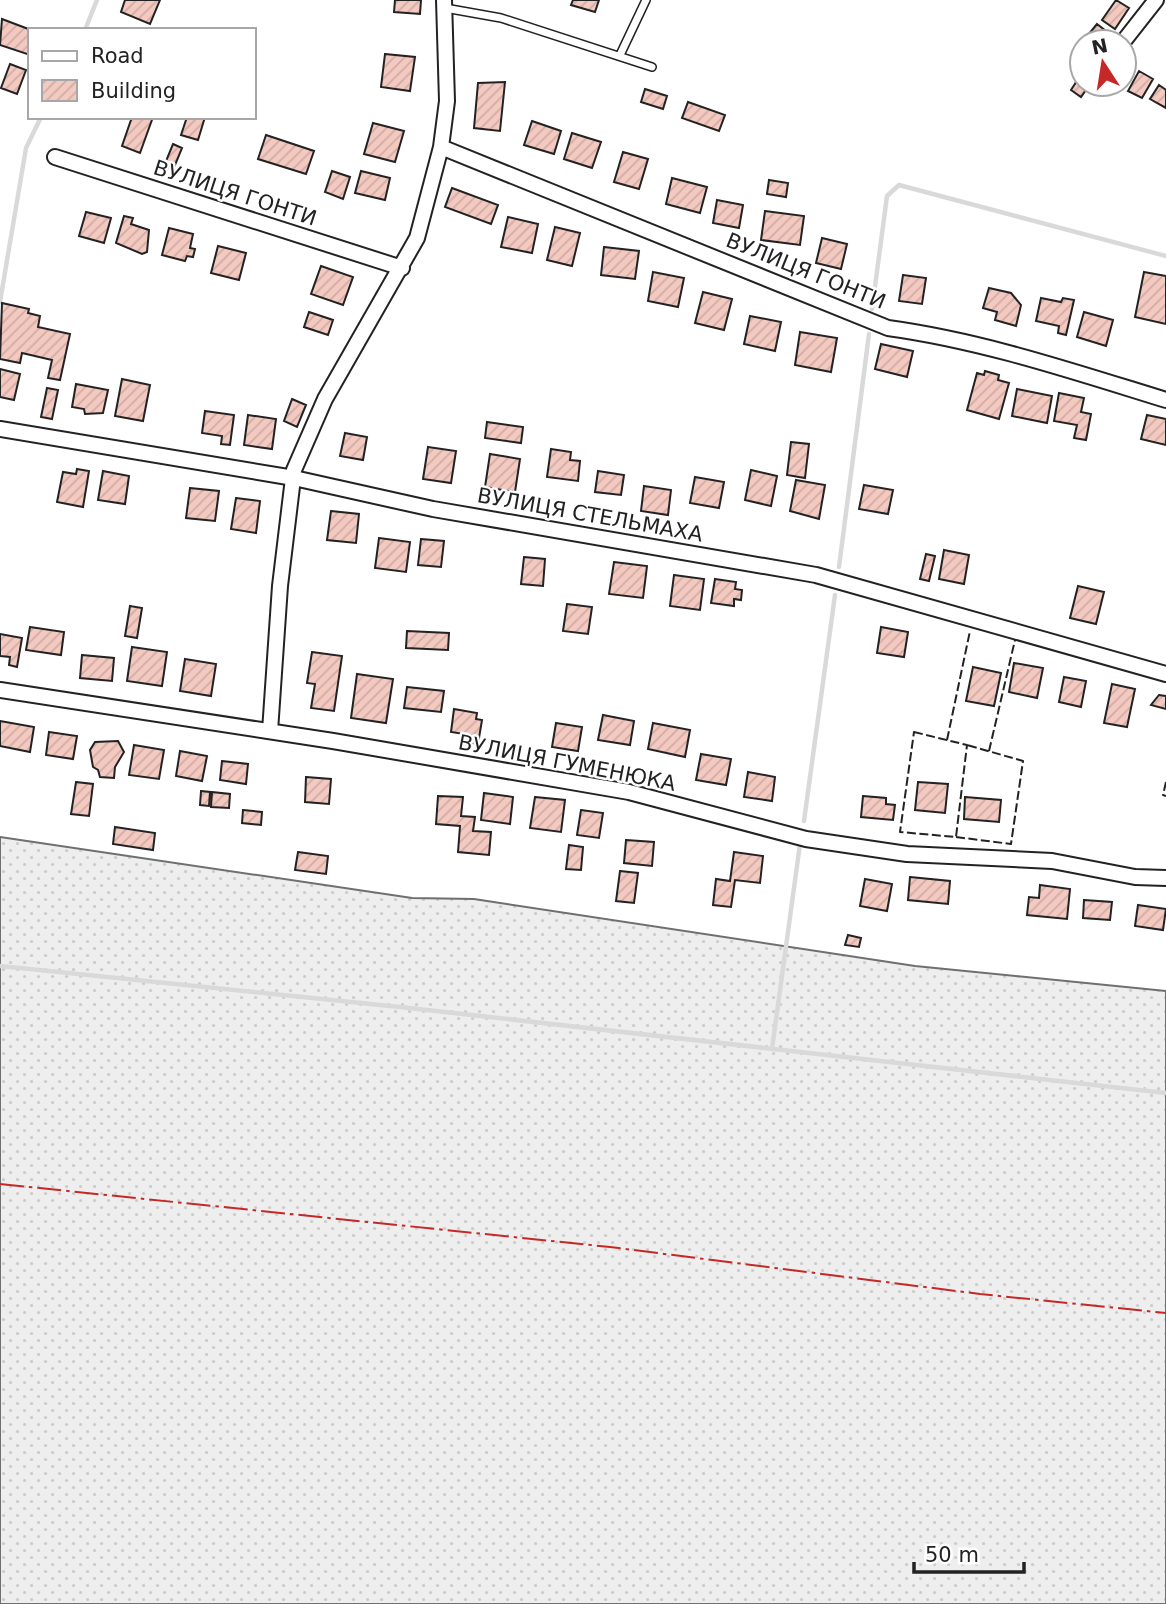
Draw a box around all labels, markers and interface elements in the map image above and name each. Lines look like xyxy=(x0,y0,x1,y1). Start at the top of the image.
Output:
legend xyxy=(28,28,256,119)
north arrow xyxy=(1068,28,1138,98)
text: N xyxy=(1089,34,1110,59)
text: Road xyxy=(91,44,144,68)
text: Building xyxy=(91,79,176,103)
street label: ВУЛИЦЯ ГОНТИ xyxy=(150,155,320,231)
street label: ВУЛИЦЯ ГОНТИ xyxy=(723,228,889,314)
street label: ВУЛИЦЯ СТЕЛЬМАХА xyxy=(475,483,705,547)
street label: ВУЛИЦЯ ГУМЕНЮКА xyxy=(456,730,678,796)
scale bar xyxy=(914,1530,1024,1574)
text: 50 m xyxy=(925,1543,979,1567)

